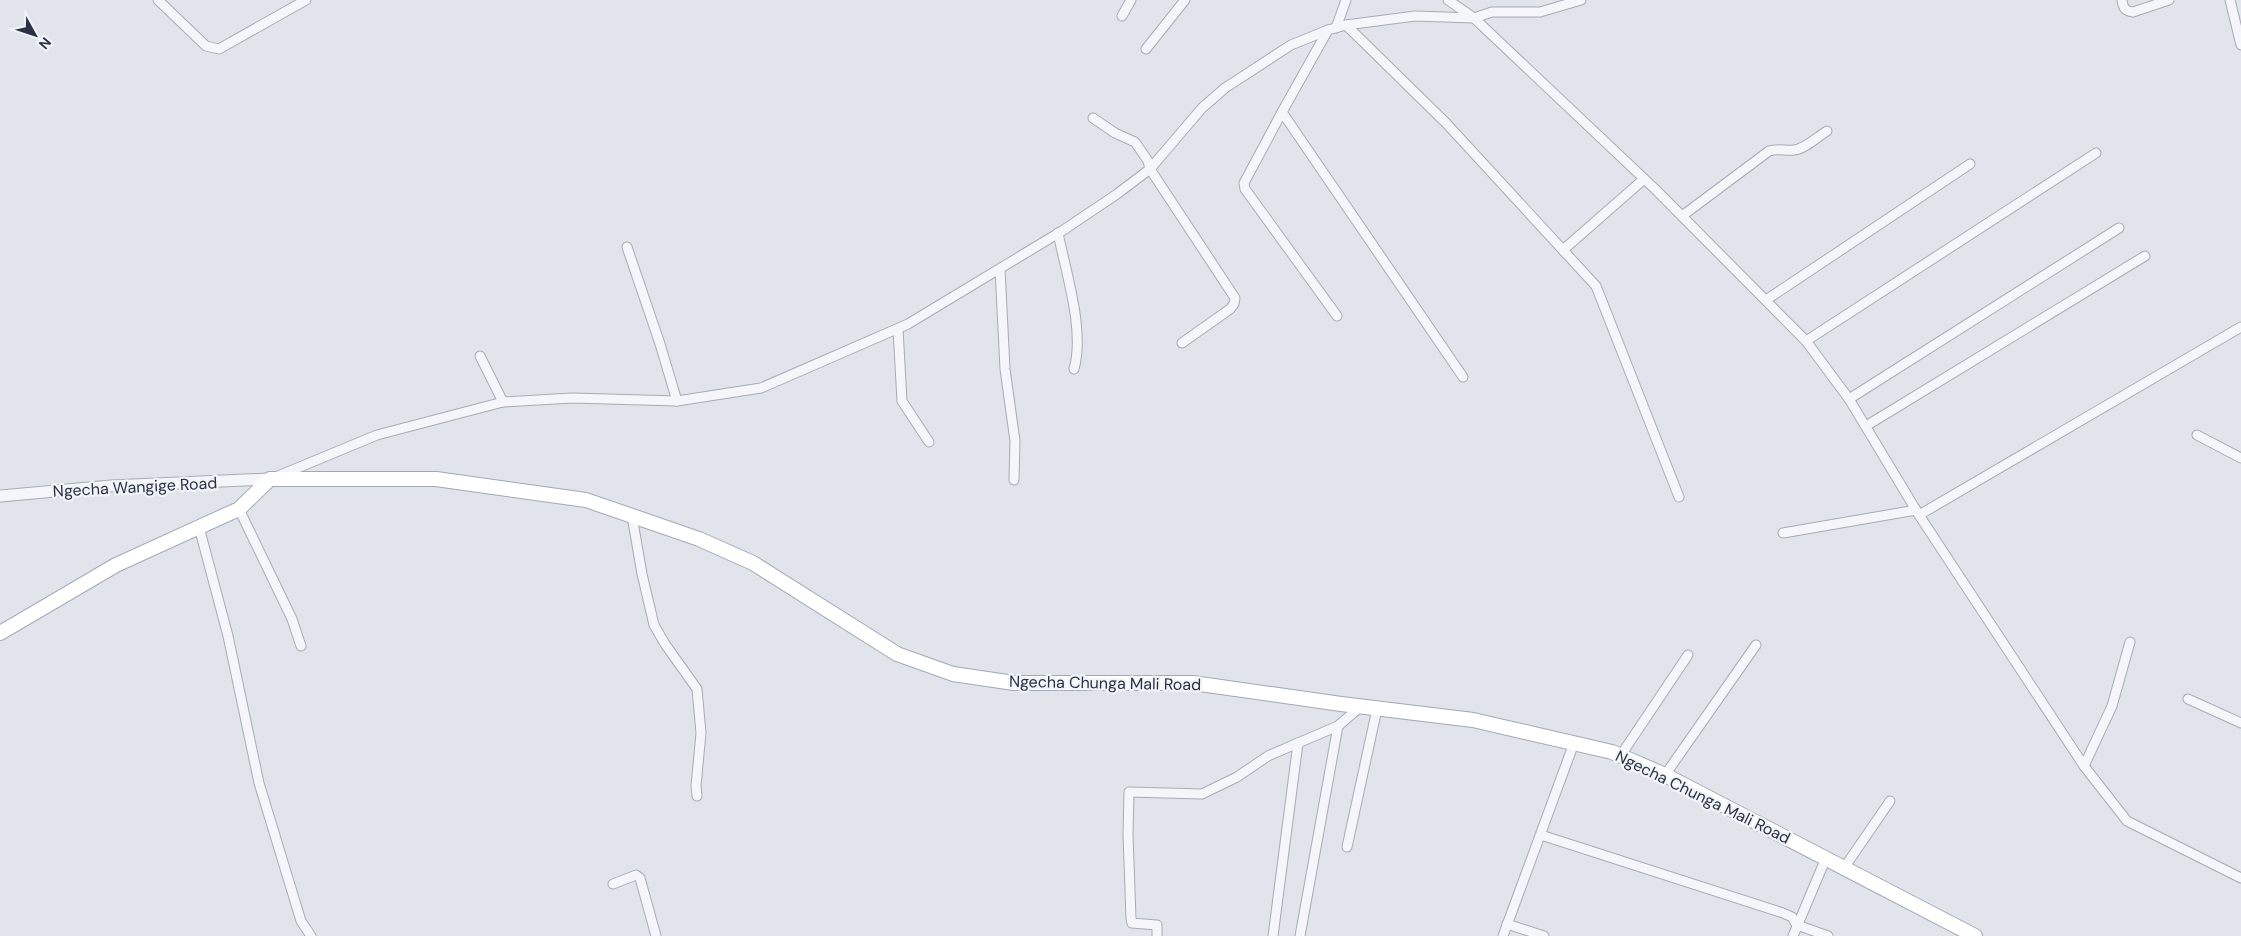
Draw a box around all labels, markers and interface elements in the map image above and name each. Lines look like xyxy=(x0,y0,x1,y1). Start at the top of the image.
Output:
north arrow xyxy=(10,10,60,60)
text: N xyxy=(35,34,55,53)
street label: Ngecha Wangige Road xyxy=(52,472,218,502)
street label: Ngecha Chunga Mali Road xyxy=(1009,671,1201,695)
street label: Ngecha Chunga Mali Road xyxy=(1612,745,1794,849)

